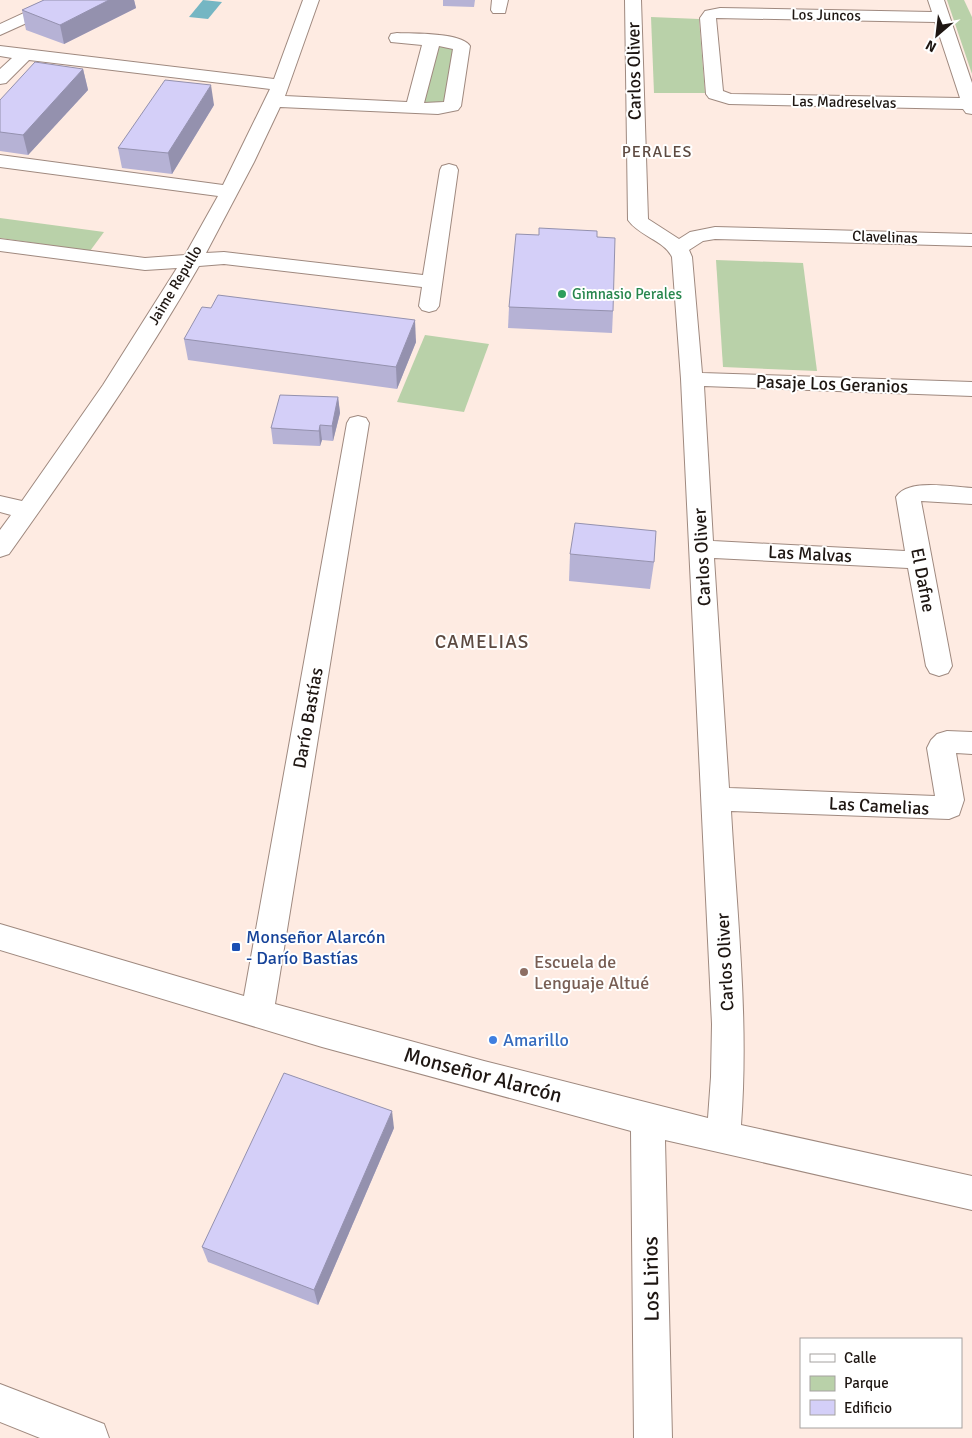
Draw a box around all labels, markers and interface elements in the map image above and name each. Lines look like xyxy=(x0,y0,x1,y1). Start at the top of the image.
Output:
street label: Los Juncos xyxy=(791,5,861,25)
north arrow xyxy=(912,10,962,60)
street label: Carlos Oliver xyxy=(622,21,646,120)
text: N xyxy=(923,36,939,56)
street label: Las Madreselvas xyxy=(791,92,897,112)
district label: PERALES xyxy=(622,142,692,162)
street label: Clavelinas xyxy=(852,227,919,247)
street label: Jaime Repullo xyxy=(144,242,206,328)
place label: Gimnasio Perales xyxy=(572,285,683,303)
marker: Gimnasio Perales xyxy=(556,288,568,300)
street label: Pasaje Los Geranios xyxy=(756,370,909,398)
street label: Carlos Oliver xyxy=(688,507,716,607)
street label: Las Malvas xyxy=(767,541,853,567)
street label: El Dafne xyxy=(906,546,940,614)
district label: CAMELIAS xyxy=(435,630,529,654)
street label: Darío Bastías xyxy=(288,666,328,770)
street label: Las Camelias xyxy=(828,792,930,820)
street label: Carlos Oliver xyxy=(711,912,739,1012)
place label: Monseñor Alarcón - Darío Bastías xyxy=(246,926,385,969)
marker: Monseñor Alarcón - Darío Bastías xyxy=(230,941,242,953)
place label: Escuela de Lenguaje Altué xyxy=(534,951,649,994)
marker: Escuela de Lenguaje Altué xyxy=(518,966,530,978)
place label: Amarillo xyxy=(503,1029,569,1051)
marker: Amarillo xyxy=(487,1034,499,1046)
street label: Monseñor Alarcón xyxy=(401,1041,565,1109)
street label: Los Lirios xyxy=(637,1236,665,1322)
legend xyxy=(800,1338,962,1428)
text: Calle xyxy=(844,1349,877,1367)
text: Parque xyxy=(844,1374,889,1392)
text: Edificio xyxy=(844,1399,892,1417)

